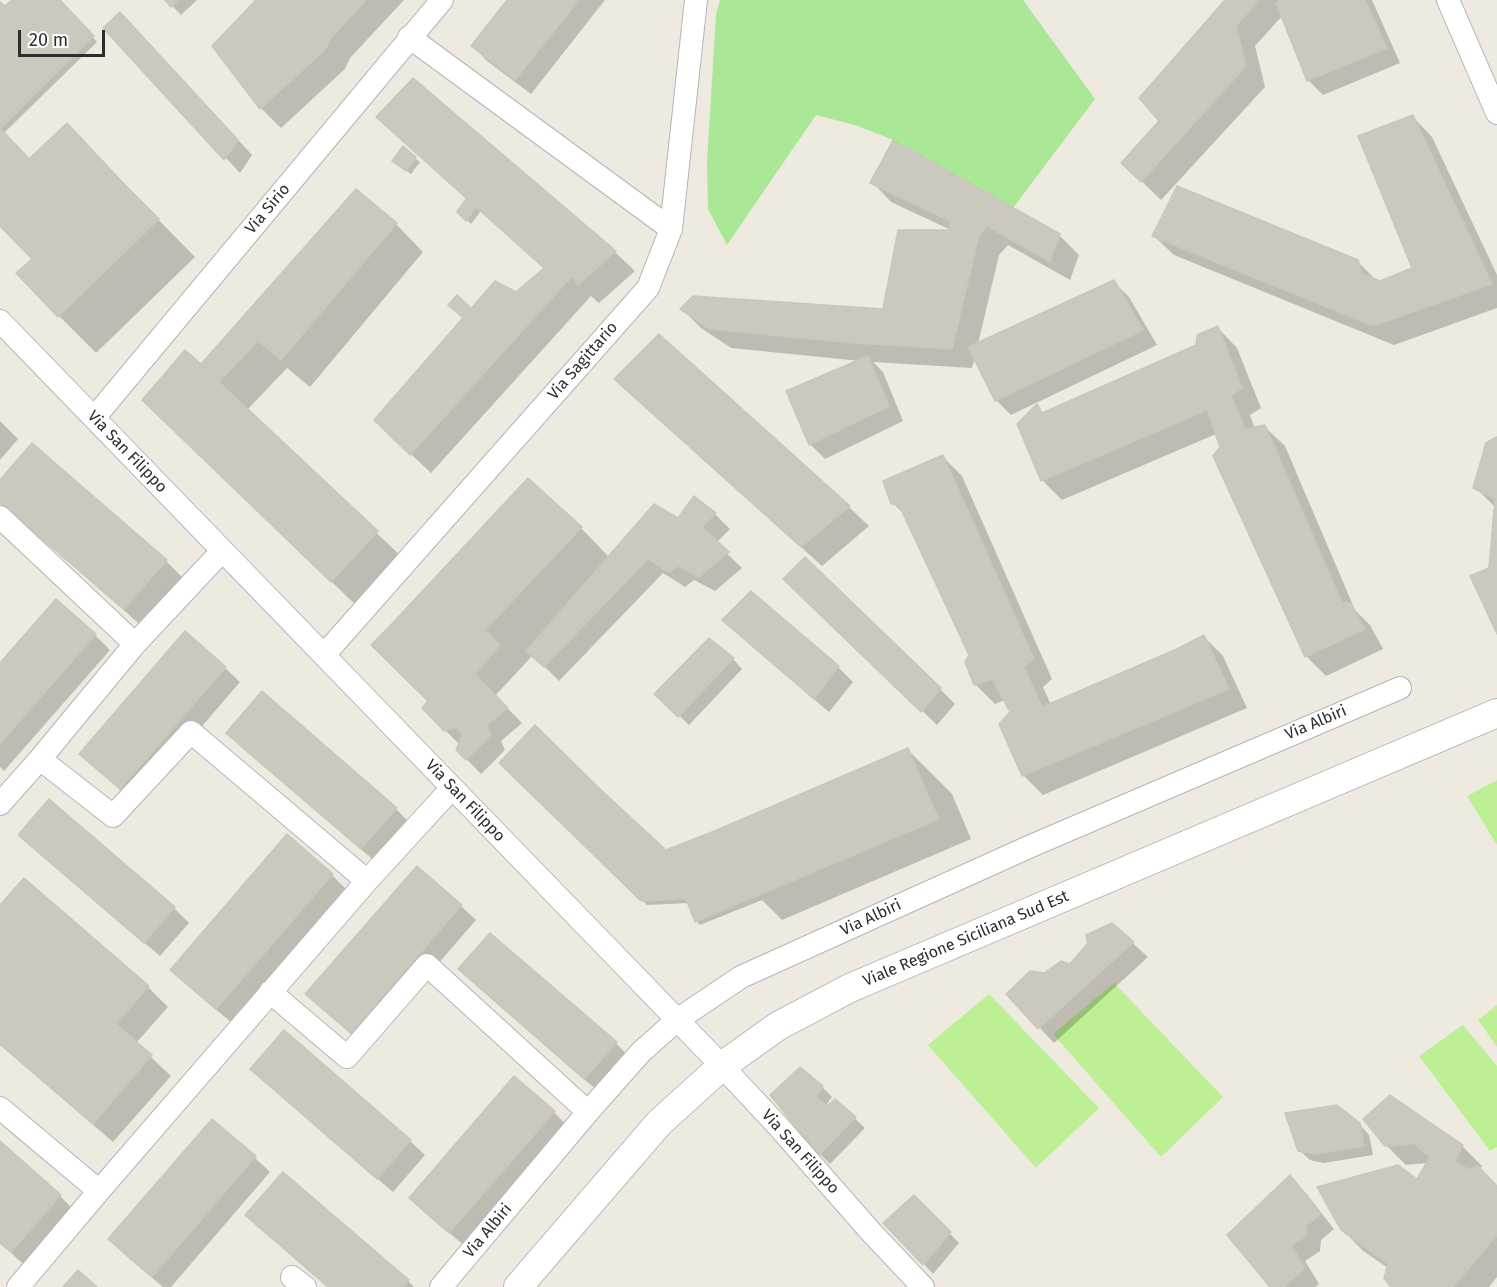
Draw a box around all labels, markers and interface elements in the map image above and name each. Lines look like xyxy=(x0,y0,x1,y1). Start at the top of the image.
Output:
scale bar xyxy=(21,18,108,56)
text: 20 m xyxy=(29,29,68,51)
street label: Via Sirio xyxy=(241,180,295,238)
street label: Via Sagittario xyxy=(544,318,622,404)
street label: Via San Filippo xyxy=(83,407,171,497)
street label: Via Albiri xyxy=(1282,701,1350,745)
street label: Via San Filippo xyxy=(421,756,509,846)
street label: Viale Regione Siciliana Sud Est xyxy=(860,887,1072,991)
street label: Via Albiri xyxy=(838,896,904,940)
street label: Via San Filippo xyxy=(757,1106,843,1198)
street label: Via Albiri xyxy=(460,1200,516,1262)

